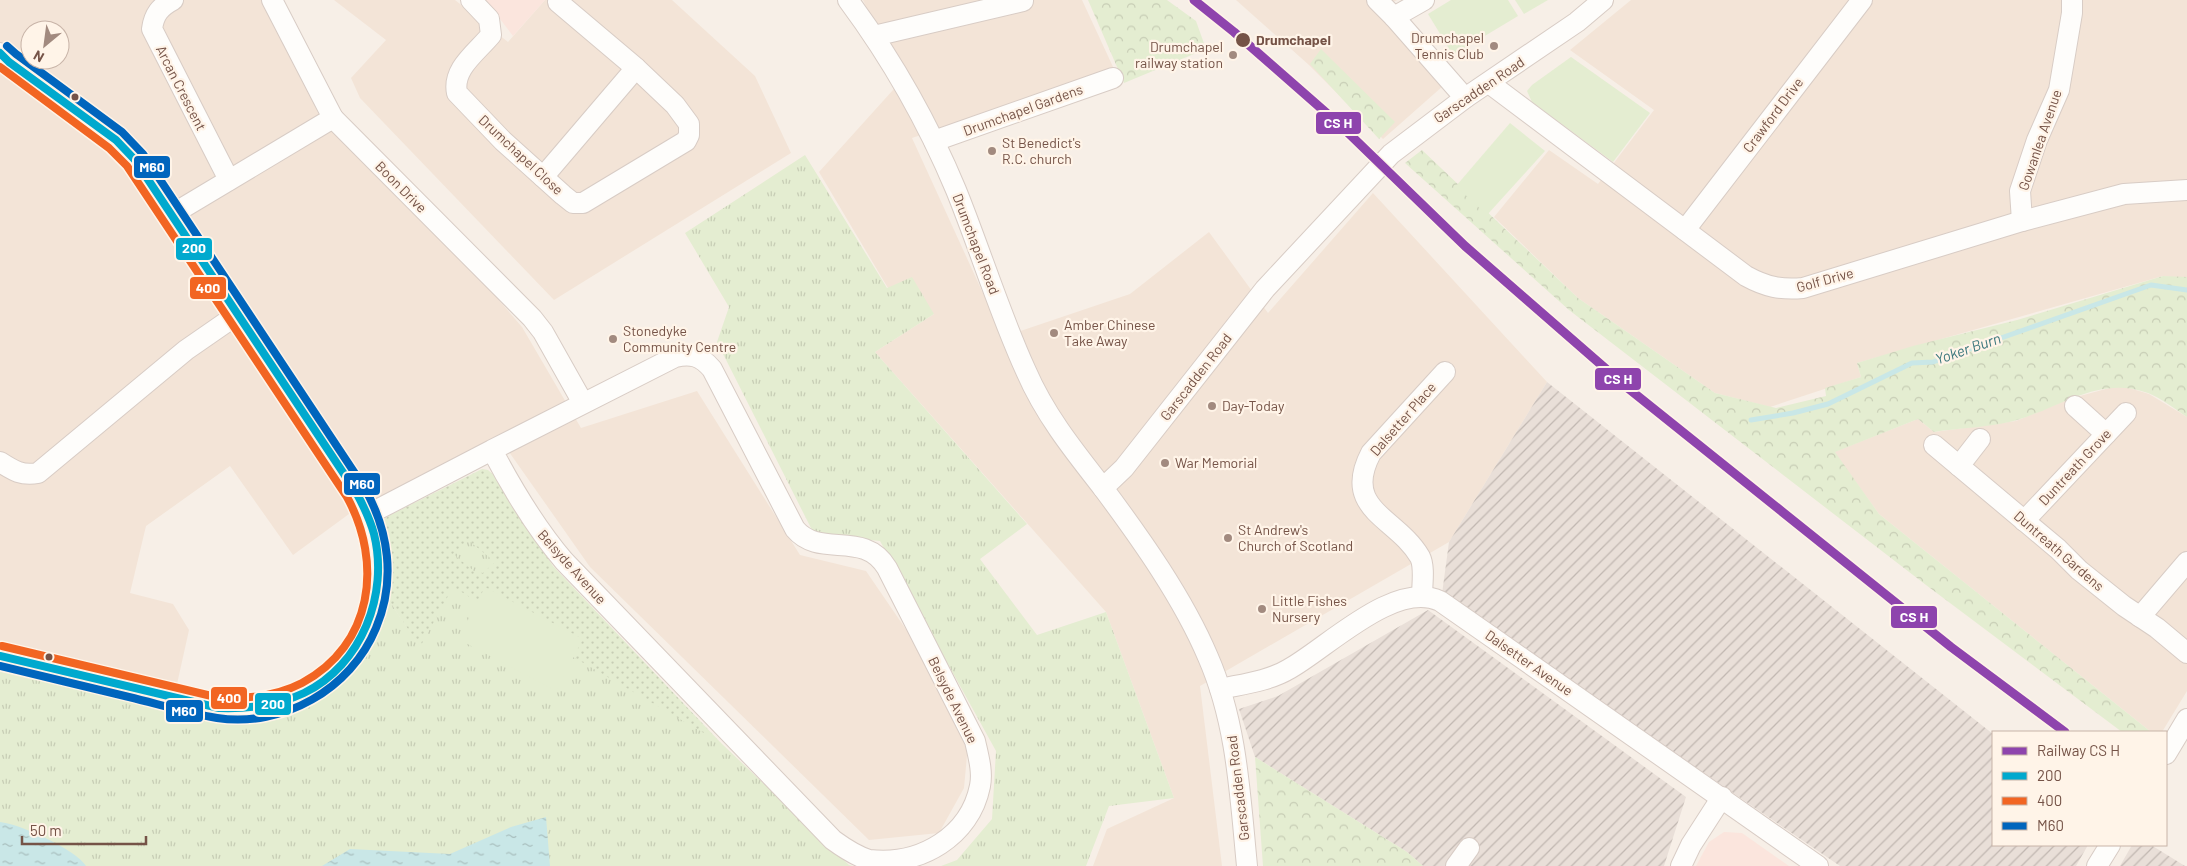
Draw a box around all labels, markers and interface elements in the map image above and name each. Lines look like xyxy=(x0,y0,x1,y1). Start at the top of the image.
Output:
north arrow xyxy=(20,20,70,70)
place label: Drumchapel Tennis Club xyxy=(1411,29,1484,62)
marker: Drumchapel xyxy=(1234,31,1252,49)
place label: Drumchapel xyxy=(1256,31,1331,48)
place label: Drumchapel railway station xyxy=(1135,38,1223,71)
marker: Drumchapel Tennis Club xyxy=(1488,40,1500,52)
street label: Arcan Crescent xyxy=(153,42,210,133)
text: N xyxy=(30,47,47,66)
marker: Drumchapel railway station xyxy=(1227,49,1239,61)
street label: Garscadden Road xyxy=(1430,53,1527,126)
street label: Crawford Drive xyxy=(1739,74,1806,155)
street label: Drumchapel Gardens xyxy=(961,80,1085,139)
street label: Gowanlea Avenue xyxy=(2014,87,2065,193)
unlabelled marker xyxy=(70,92,80,102)
street label: Drumchapel Close xyxy=(476,111,567,198)
line badge: CS H xyxy=(1315,111,1362,135)
text: CS H xyxy=(1324,114,1352,131)
place label: St Benedict's R.C. church xyxy=(1002,134,1081,167)
marker: St Benedict's R.C. church xyxy=(986,145,998,157)
line badge: M60 xyxy=(133,155,171,179)
street label: Boon Drive xyxy=(372,157,431,216)
text: M60 xyxy=(139,158,165,175)
street label: Drumchapel Road xyxy=(949,191,1004,297)
line badge: 200 xyxy=(175,237,213,261)
text: 200 xyxy=(182,239,206,256)
street label: Golf Drive xyxy=(1794,264,1855,295)
line badge: 400 xyxy=(189,276,227,300)
text: 400 xyxy=(196,279,220,296)
place label: Amber Chinese Take Away xyxy=(1064,316,1156,349)
place label: Stonedyke Community Centre xyxy=(623,322,736,355)
marker: Amber Chinese Take Away xyxy=(1048,327,1060,339)
water label: Yoker Burn xyxy=(1933,328,2003,368)
street label: Garscadden Road xyxy=(1156,330,1235,424)
marker: Stonedyke Community Centre xyxy=(607,333,619,345)
line badge: CS H xyxy=(1594,367,1642,391)
text: CS H xyxy=(1604,370,1632,387)
street label: Dalsetter Place xyxy=(1366,378,1439,459)
place label: Day-Today xyxy=(1222,397,1285,414)
marker: Day-Today xyxy=(1206,400,1218,412)
street label: Duntreath Grove xyxy=(2035,425,2114,508)
place label: War Memorial xyxy=(1175,454,1257,471)
marker: War Memorial xyxy=(1159,457,1171,469)
line badge: M60 xyxy=(343,472,381,496)
text: M60 xyxy=(349,475,375,492)
street label: Duntreath Gardens xyxy=(2011,507,2108,594)
place label: St Andrew's Church of Scotland xyxy=(1238,521,1353,554)
street label: Belsyde Avenue xyxy=(534,526,610,607)
marker: St Andrew's Church of Scotland xyxy=(1222,532,1234,544)
place label: Little Fishes Nursery xyxy=(1272,592,1347,625)
marker: Little Fishes Nursery xyxy=(1256,603,1268,615)
line badge: CS H xyxy=(1890,605,1938,629)
text: CS H xyxy=(1900,608,1928,625)
street label: Dalsetter Avenue xyxy=(1482,626,1576,699)
unlabelled marker xyxy=(44,652,54,662)
street label: Belsyde Avenue xyxy=(925,654,982,746)
line badge: 400 xyxy=(210,686,248,710)
text: 400 xyxy=(217,689,241,706)
line badge: 200 xyxy=(254,692,292,716)
text: 200 xyxy=(261,695,285,712)
line badge: M60 xyxy=(165,699,204,723)
text: M60 xyxy=(171,702,197,719)
legend xyxy=(1992,731,2167,846)
street label: Garscadden Road xyxy=(1223,734,1252,842)
text: Railway CS H xyxy=(2037,741,2120,759)
text: 200 xyxy=(2037,766,2062,784)
text: 400 xyxy=(2037,791,2062,809)
scale bar xyxy=(22,814,146,846)
text: M60 xyxy=(2037,816,2064,834)
text: 50 m xyxy=(30,821,62,839)

